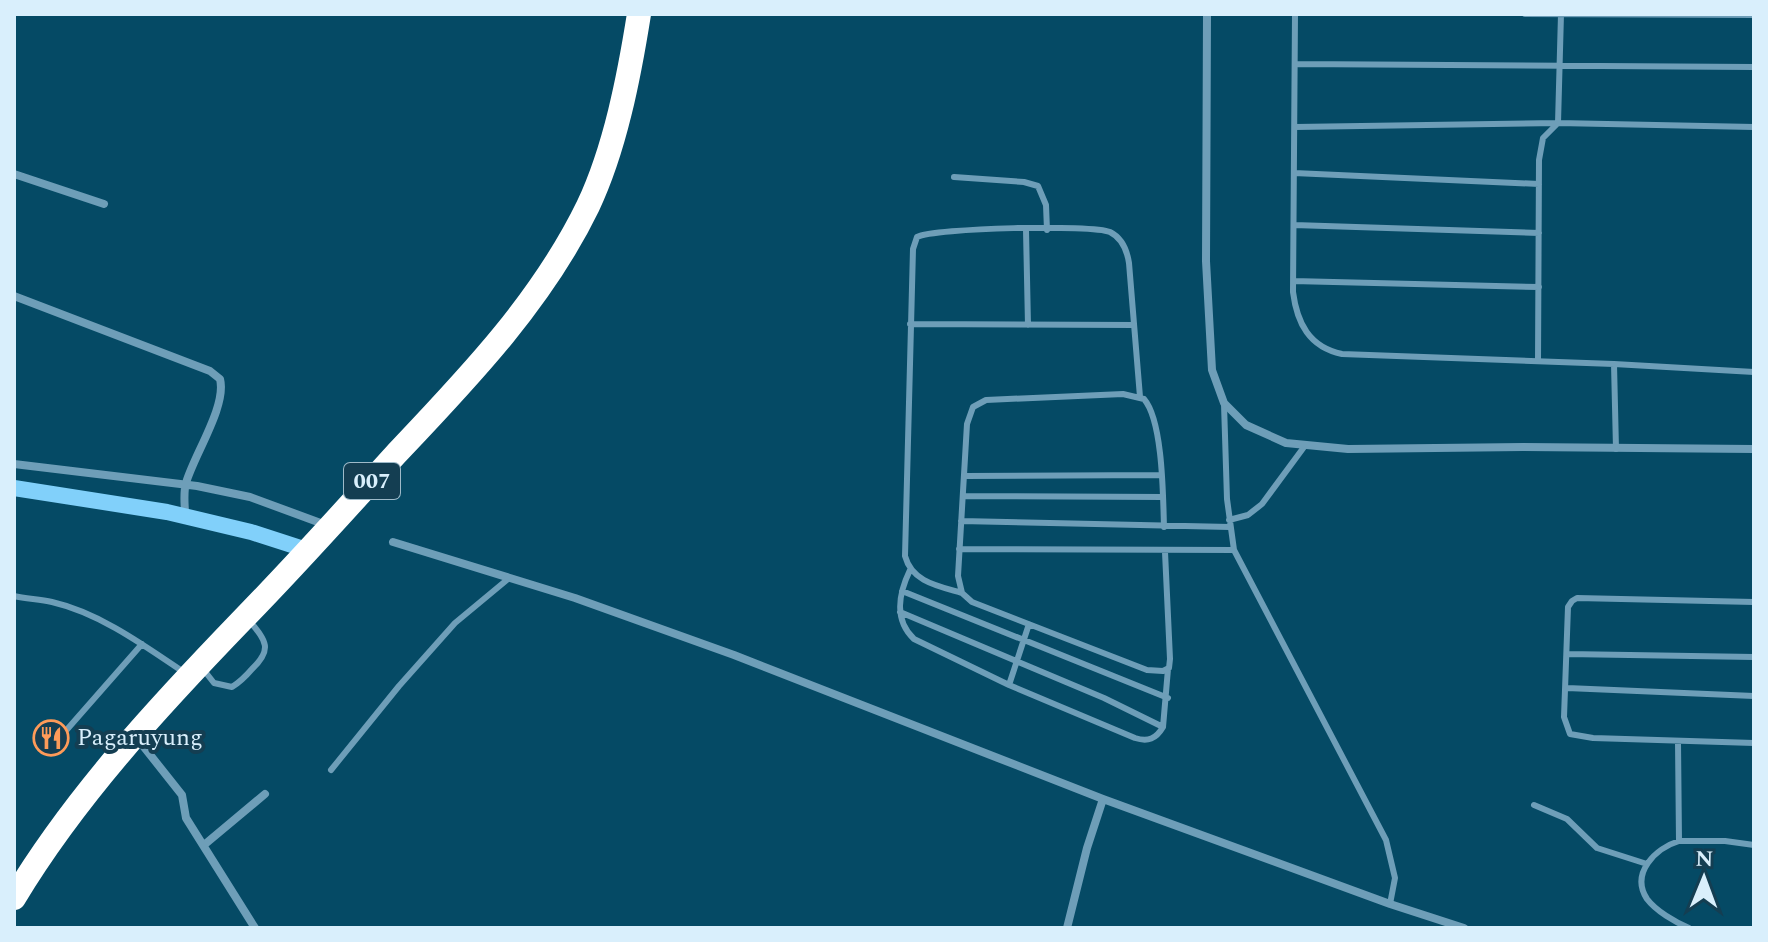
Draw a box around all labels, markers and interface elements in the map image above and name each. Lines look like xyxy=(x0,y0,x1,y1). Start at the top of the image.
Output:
road number: 007 xyxy=(344,463,400,499)
restaurant icon: Pagaruyung xyxy=(32,719,70,757)
place label: Pagaruyung xyxy=(77,720,203,756)
north arrow xyxy=(1664,838,1744,918)
text: N xyxy=(1695,843,1714,876)

